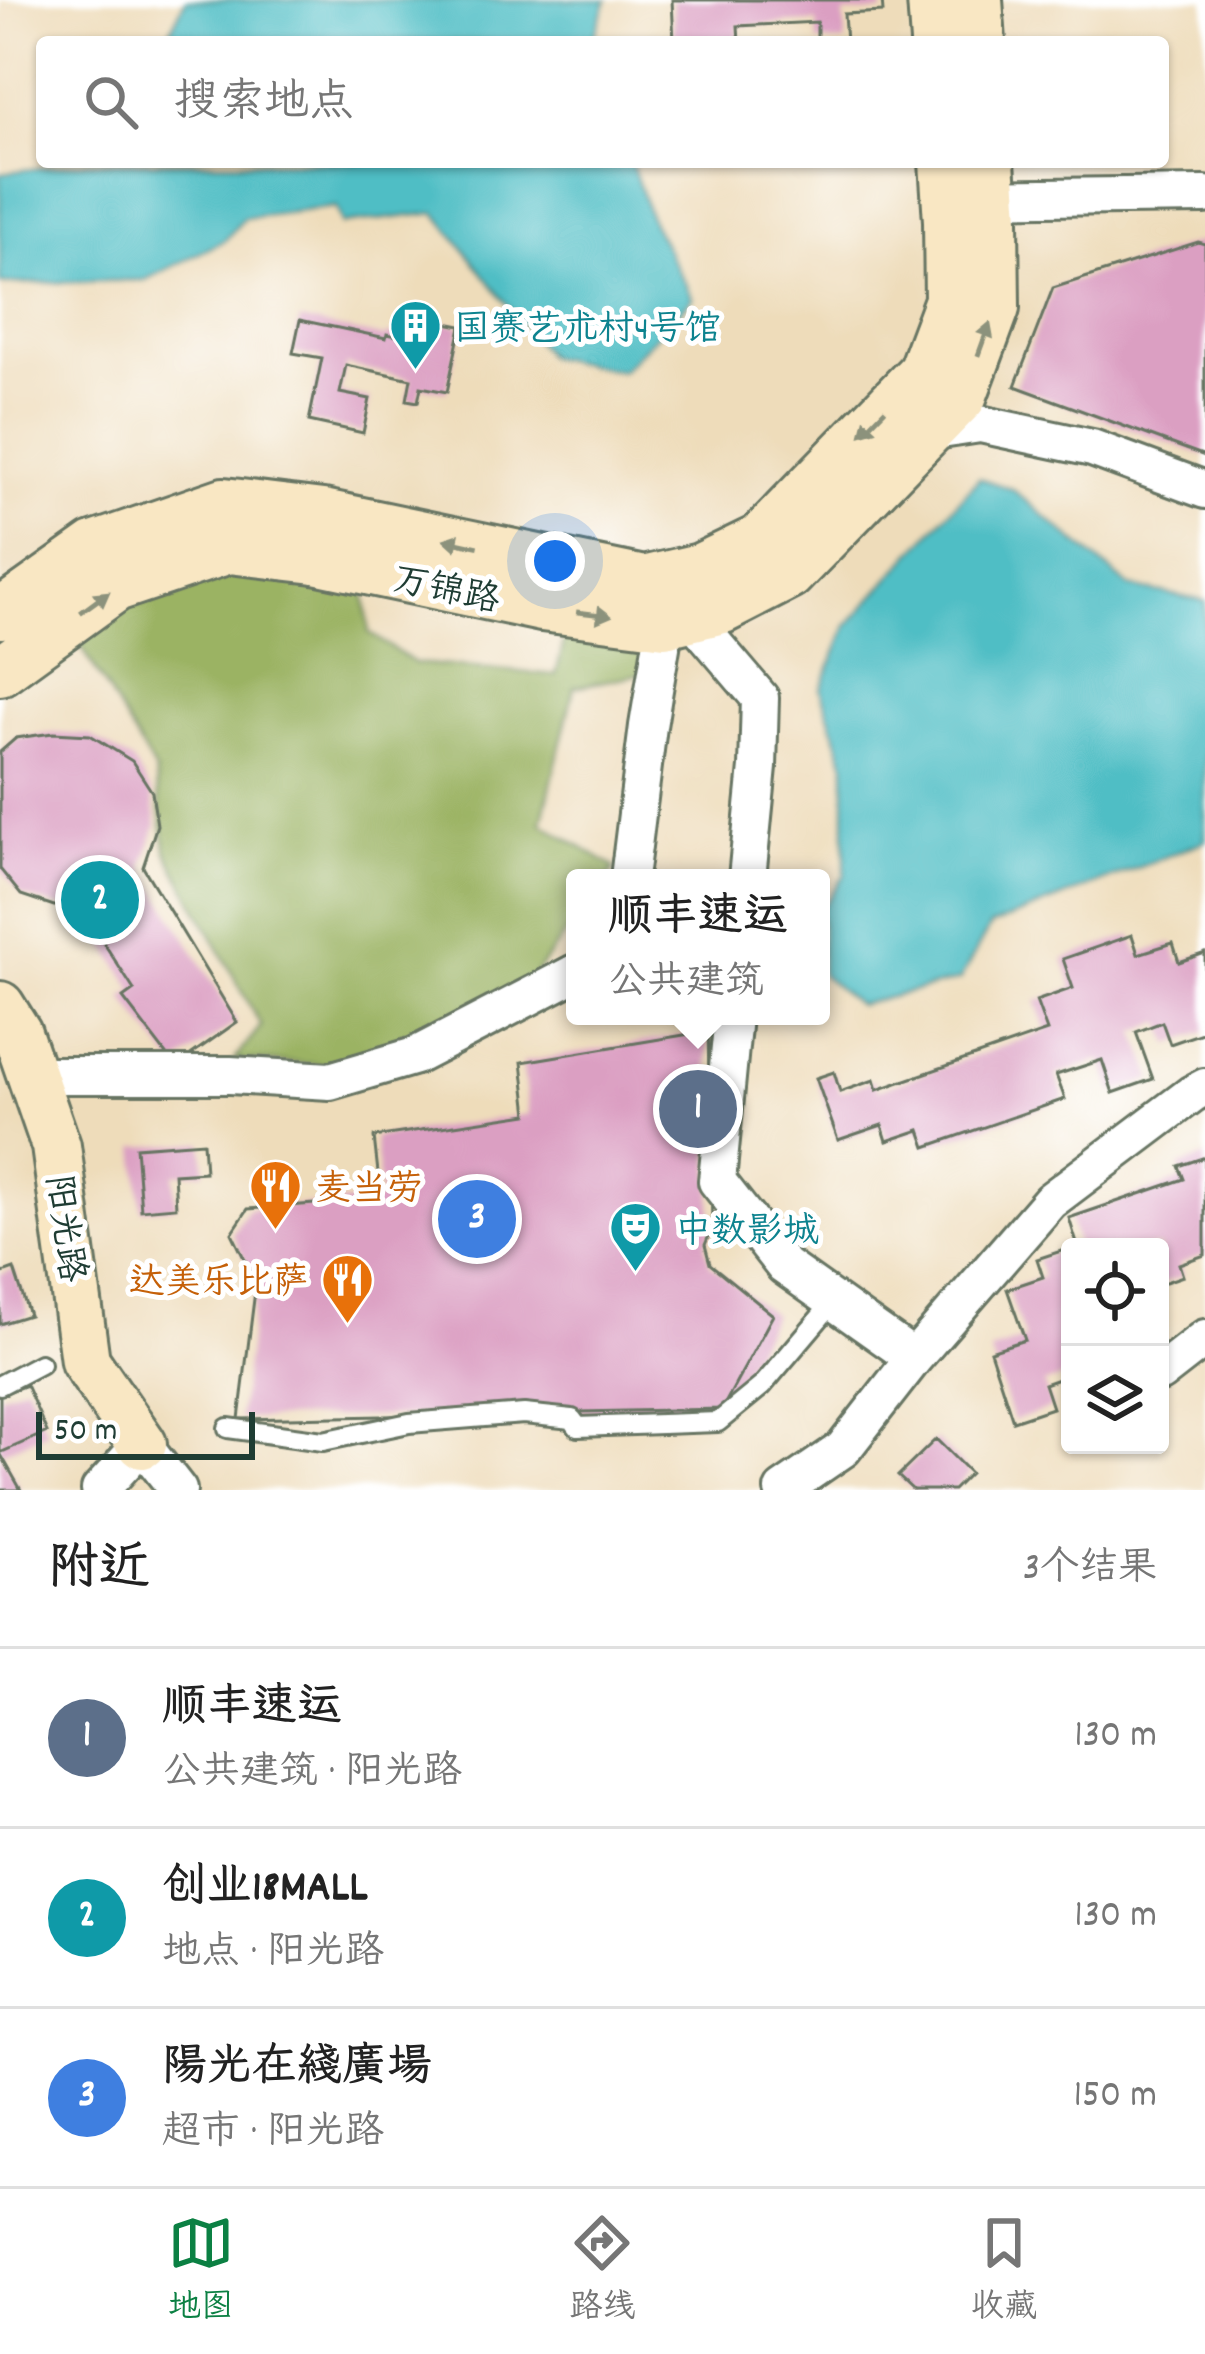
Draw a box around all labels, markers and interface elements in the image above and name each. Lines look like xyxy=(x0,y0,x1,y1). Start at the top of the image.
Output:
search box xyxy=(36,36,1169,168)
icon: search xyxy=(78,69,144,135)
text: 搜索地点 xyxy=(174,73,354,137)
building icon: 国赛艺术村4号馆 xyxy=(387,298,443,372)
place label: 国赛艺术村4号馆 xyxy=(454,306,721,358)
one-way arrow xyxy=(975,321,994,357)
one-way arrow xyxy=(860,407,888,436)
your location xyxy=(525,531,585,591)
one-way arrow xyxy=(441,533,479,552)
street label: 万锦路 xyxy=(388,556,504,630)
one-way arrow xyxy=(79,591,111,615)
one-way arrow xyxy=(575,604,613,623)
pin: 2 xyxy=(61,855,139,945)
popup xyxy=(566,869,830,1025)
text: 顺丰速运 xyxy=(608,888,788,952)
text: 公共建筑 xyxy=(608,957,764,1012)
pin: 1 xyxy=(659,1064,737,1154)
restaurant icon: 麦当劳 xyxy=(248,1158,304,1232)
place label: 麦当劳 xyxy=(315,1166,423,1218)
street label: 阳光路 xyxy=(29,1172,95,1286)
pin: 3 xyxy=(438,1174,516,1264)
theatre icon: 中数影城 xyxy=(608,1200,664,1274)
place label: 中数影城 xyxy=(675,1208,819,1260)
map controls xyxy=(1061,1238,1169,1454)
button: locate xyxy=(1061,1238,1169,1346)
restaurant icon: 达美乐比萨 xyxy=(320,1251,376,1325)
place label: 达美乐比萨 xyxy=(129,1259,309,1311)
button: layers xyxy=(1061,1346,1169,1454)
scale bar xyxy=(36,1406,255,1459)
text: 50 m xyxy=(54,1409,118,1456)
text: 附近 xyxy=(48,1536,150,1608)
text: 3个结果 xyxy=(1023,1543,1157,1598)
text: 顺丰速运 xyxy=(162,1678,342,1742)
text: 1 xyxy=(83,1710,91,1765)
text: 130 m xyxy=(1074,1710,1157,1765)
text: 公共建筑 · 阳光路 xyxy=(162,1747,462,1802)
text: 创业18MALL xyxy=(162,1858,368,1922)
text: 2 xyxy=(78,1890,96,1945)
text: 130 m xyxy=(1074,1890,1157,1945)
text: 地点 · 阳光路 xyxy=(162,1927,384,1982)
text: 陽光在綫廣場 xyxy=(162,2038,432,2102)
text: 3 xyxy=(78,2070,96,2125)
text: 150 m xyxy=(1073,2070,1157,2125)
text: 超市 · 阳光路 xyxy=(162,2107,384,2162)
tab: 地图 xyxy=(168,2210,234,2333)
tab: 路线 xyxy=(569,2210,635,2333)
tab: 收藏 xyxy=(971,2210,1037,2333)

